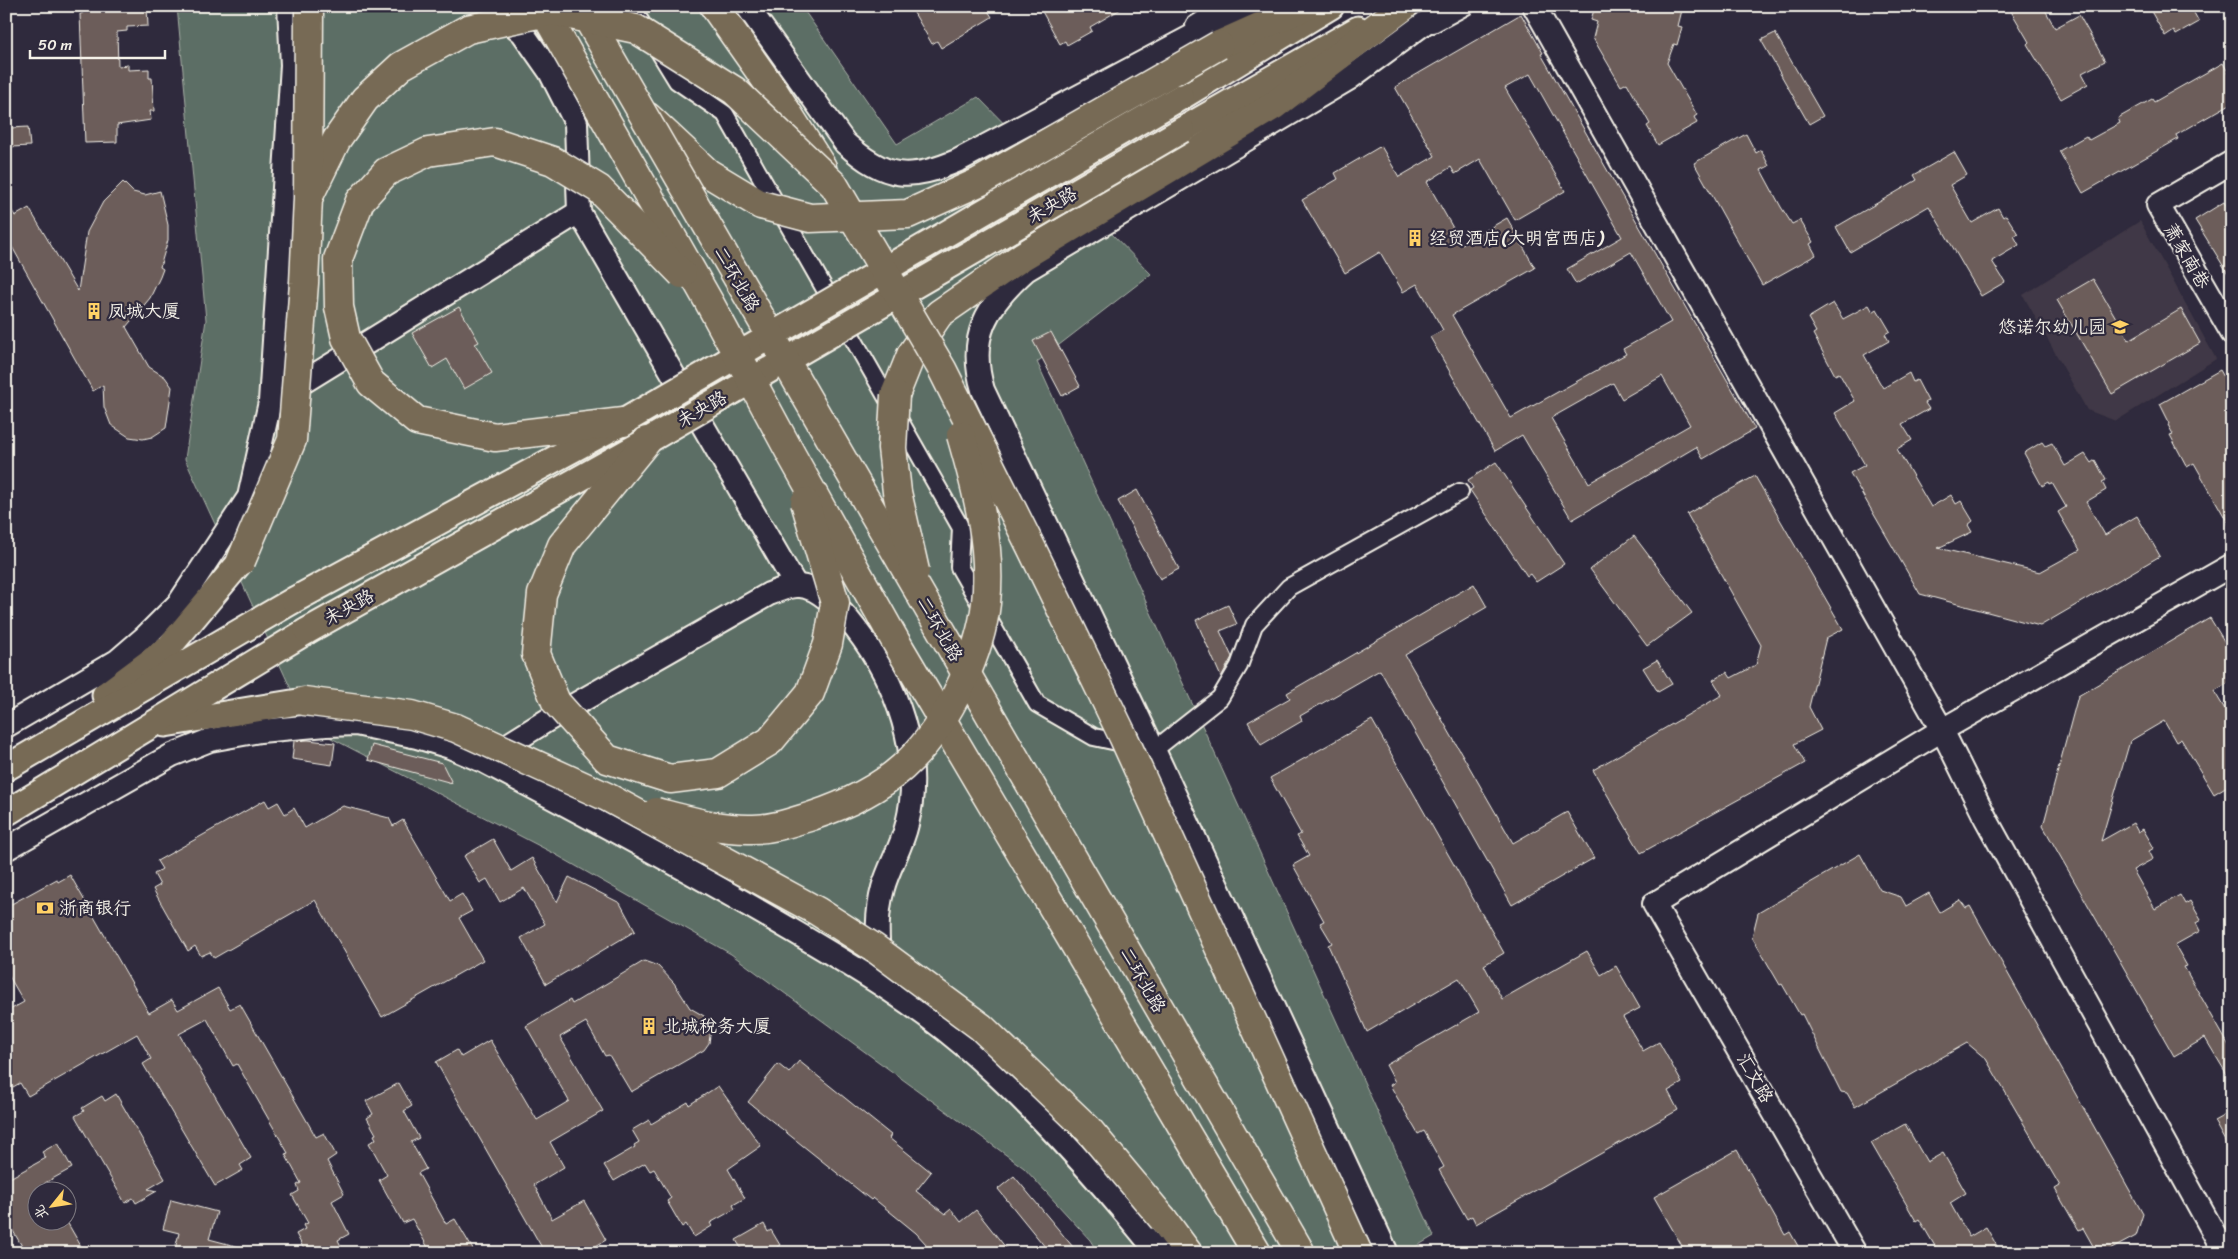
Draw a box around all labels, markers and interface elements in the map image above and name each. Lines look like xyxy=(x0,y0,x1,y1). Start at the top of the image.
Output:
scale bar xyxy=(30,28,165,60)
text: 50 m xyxy=(38,32,73,58)
street label: 未央路 xyxy=(1021,178,1083,232)
street label: 萧家南巷 xyxy=(2155,217,2219,295)
place label: 经贸酒店(大明宫西店) xyxy=(1429,222,1605,254)
building icon: 经贸酒店(大明宫西店) xyxy=(1405,228,1425,248)
street label: 二环北路 xyxy=(705,240,769,318)
place label: 凤城大厦 xyxy=(108,295,180,327)
building icon: 凤城大厦 xyxy=(84,301,104,321)
place label: 悠诺尔幼儿园 xyxy=(1998,311,2106,343)
school or university icon: 悠诺尔幼儿园 xyxy=(2110,317,2130,337)
street label: 未央路 xyxy=(671,382,733,436)
street label: 未央路 xyxy=(318,580,380,634)
street label: 二环北路 xyxy=(908,590,972,668)
place label: 浙商银行 xyxy=(59,892,131,924)
bank icon: 浙商银行 xyxy=(35,898,55,918)
street label: 二环北路 xyxy=(1111,941,1175,1019)
place label: 北城税务大厦 xyxy=(663,1010,771,1042)
building icon: 北城税务大厦 xyxy=(639,1016,659,1036)
street label: 汇文路 xyxy=(1728,1047,1782,1109)
north arrow xyxy=(28,1182,78,1232)
text: 北 xyxy=(27,1200,56,1225)

